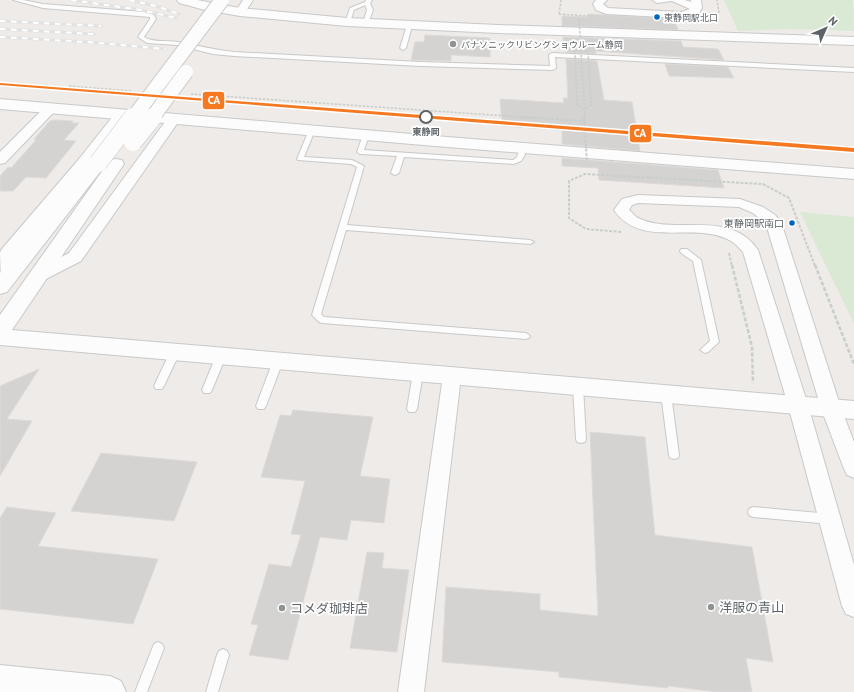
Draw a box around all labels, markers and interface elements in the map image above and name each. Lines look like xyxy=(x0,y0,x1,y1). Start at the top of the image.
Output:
north arrow xyxy=(806,8,846,48)
marker: 東静岡駅北口 xyxy=(652,12,662,22)
place label: 東静岡駅北口 xyxy=(664,12,718,23)
text: N xyxy=(826,13,841,28)
marker: パナソニックリビングショウルーム静岡 xyxy=(448,39,458,49)
place label: パナソニックリビングショウルーム静岡 xyxy=(461,39,623,50)
line badge: CA xyxy=(202,91,225,110)
text: CA xyxy=(208,93,221,107)
marker: 東静岡 xyxy=(419,110,433,124)
line badge: CA xyxy=(629,124,652,143)
place label: 東静岡 xyxy=(412,126,440,137)
text: CA xyxy=(634,126,647,140)
place label: 東静岡駅南口 xyxy=(724,217,784,230)
marker: 東静岡駅南口 xyxy=(787,218,797,228)
place label: 洋服の青山 xyxy=(719,599,784,616)
place label: コメダ珈琲店 xyxy=(290,600,368,617)
marker: 洋服の青山 xyxy=(706,602,716,612)
marker: コメダ珈琲店 xyxy=(277,603,287,613)

